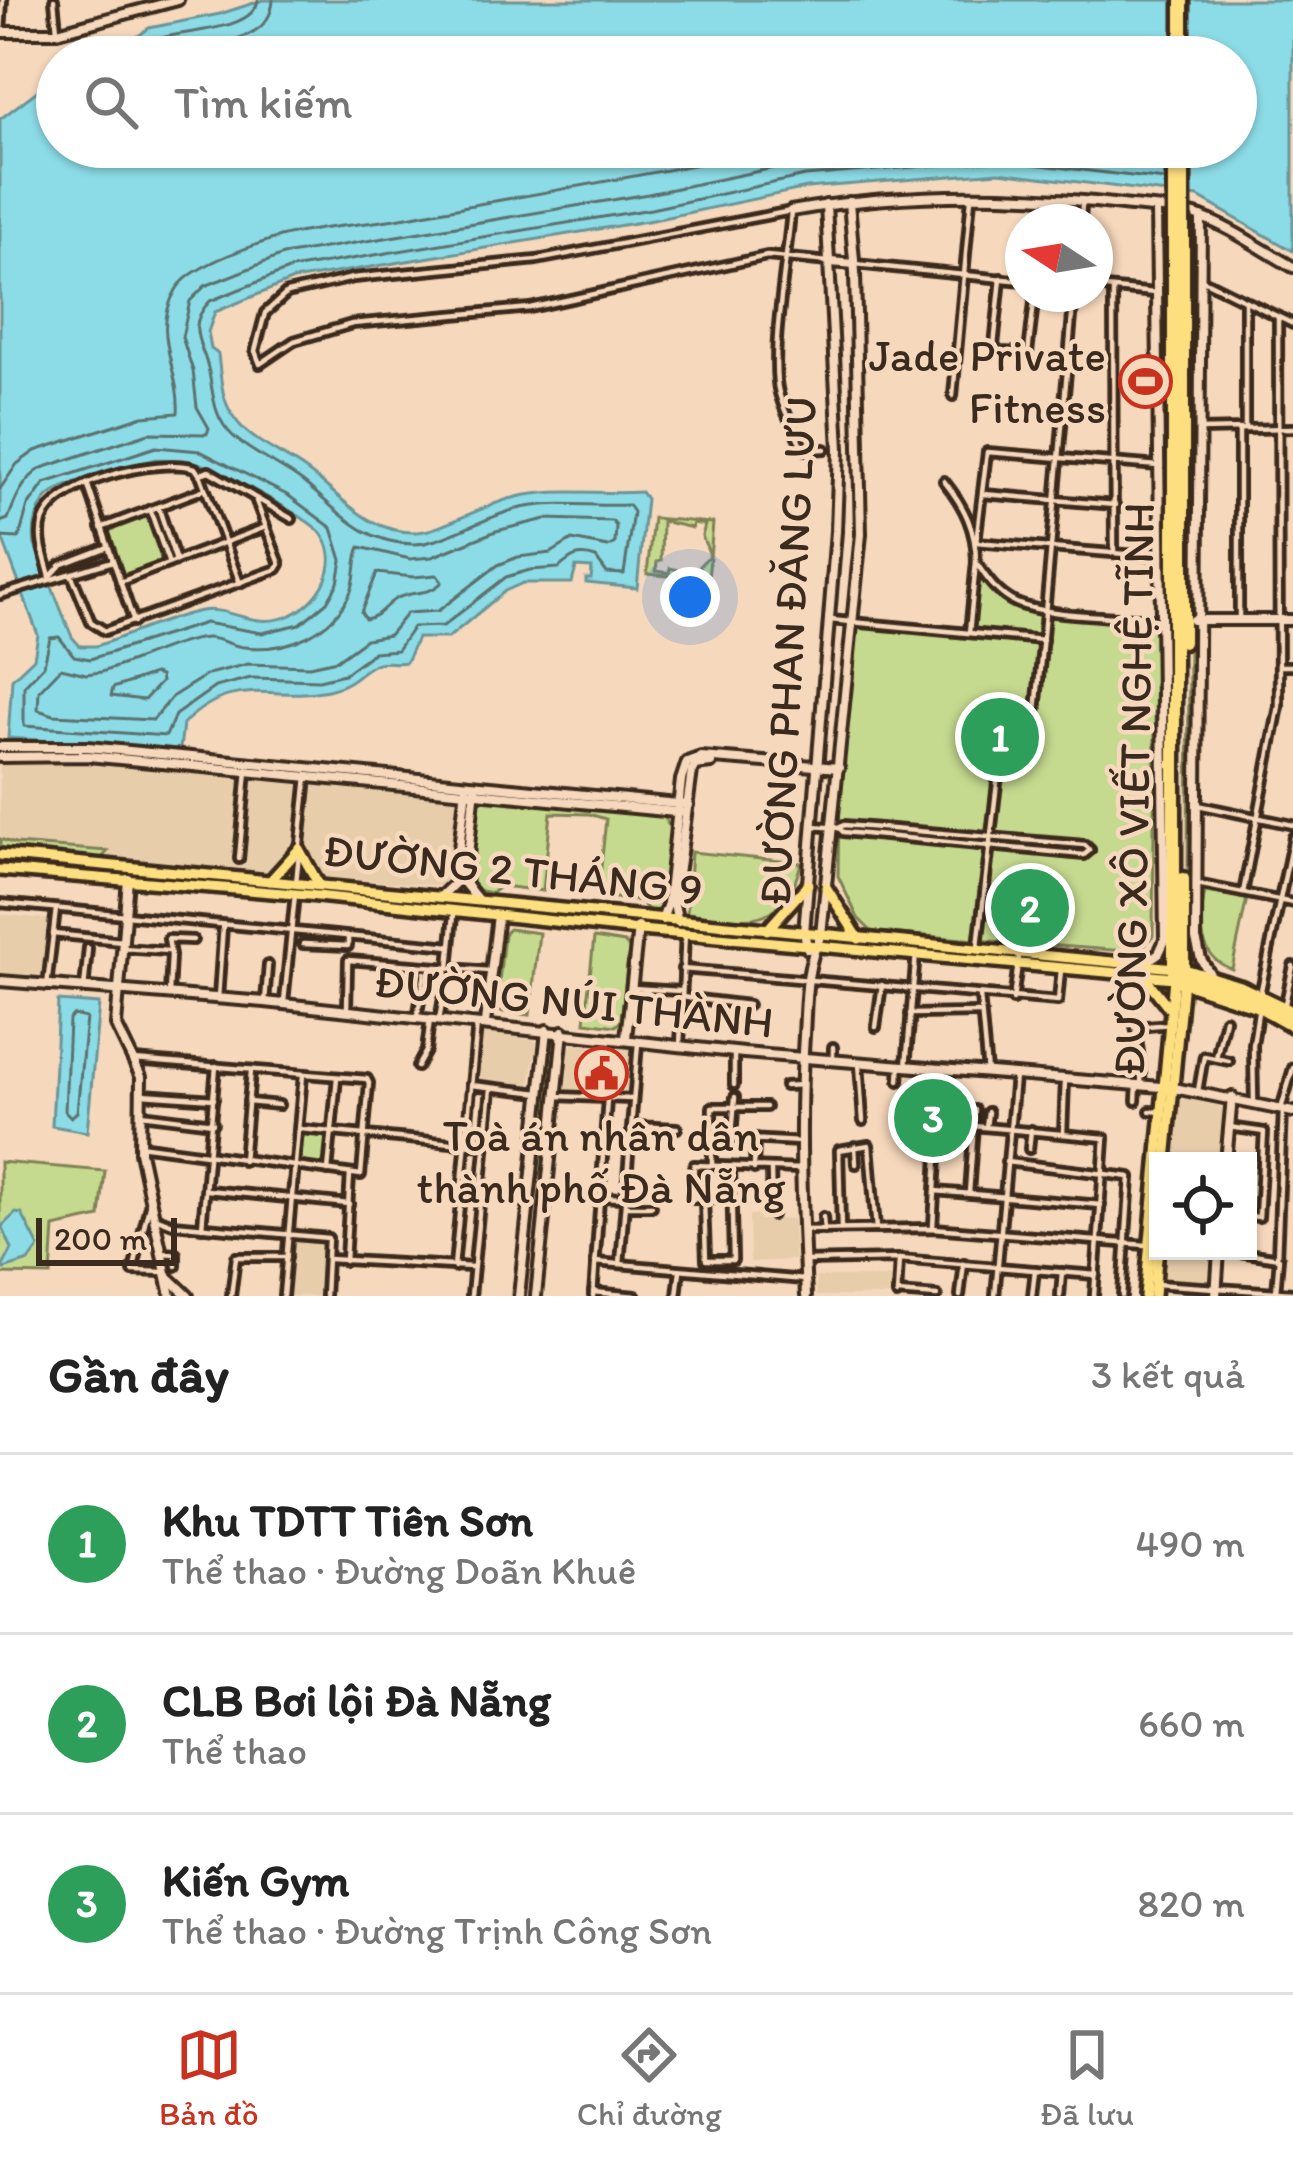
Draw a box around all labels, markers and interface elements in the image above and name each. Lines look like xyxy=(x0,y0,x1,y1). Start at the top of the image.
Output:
search box xyxy=(36,36,1257,168)
icon: search xyxy=(78,69,144,135)
text: Tìm kiếm xyxy=(174,75,353,129)
north arrow xyxy=(1005,204,1113,312)
place label: Jade Private Fitness xyxy=(869,328,1106,434)
sports icon: Jade Private Fitness xyxy=(1117,353,1173,409)
street label: ĐƯỜNG PHAN ĐĂNG LƯU xyxy=(747,395,827,907)
street label: ĐƯỜNG XÔ VIẾT NGHỆ TĨNH xyxy=(1101,502,1165,1076)
your location xyxy=(660,567,720,627)
pin: 1 xyxy=(961,692,1039,782)
street label: ĐƯỜNG 2 THÁNG 9 xyxy=(321,822,705,916)
pin: 2 xyxy=(991,863,1069,953)
street label: ĐƯỜNG NÚI THÀNH xyxy=(372,953,776,1049)
public building icon: Toà án nhân dân thành phố Đà Nẵng xyxy=(573,1046,629,1102)
pin: 3 xyxy=(894,1073,972,1163)
place label: Toà án nhân dân thành phố Đà Nẵng xyxy=(417,1108,786,1214)
map controls xyxy=(1149,1152,1257,1260)
button: locate xyxy=(1149,1152,1257,1260)
scale bar xyxy=(36,1212,177,1265)
text: 200 m xyxy=(54,1219,147,1258)
text: Gần đây xyxy=(48,1344,229,1405)
text: 3 kết quả xyxy=(1091,1351,1245,1398)
text: Khu TDTT Tiên Sơn xyxy=(162,1493,533,1547)
text: 1 xyxy=(78,1520,96,1567)
text: 490 m xyxy=(1136,1520,1245,1567)
text: Thể thao · Đường Doãn Khuê xyxy=(162,1547,636,1594)
text: CLB Bơi lội Đà Nẵng xyxy=(162,1673,551,1727)
text: 2 xyxy=(77,1700,97,1747)
text: 660 m xyxy=(1138,1700,1245,1747)
text: Thể thao xyxy=(162,1727,307,1774)
text: Kiến Gym xyxy=(162,1853,349,1907)
text: 3 xyxy=(76,1880,98,1927)
text: 820 m xyxy=(1138,1880,1245,1927)
text: Thể thao · Đường Trịnh Công Sơn xyxy=(162,1907,712,1954)
tab: Bản đồ xyxy=(159,2022,259,2133)
tab: Chỉ đường xyxy=(577,2022,722,2133)
tab: Đã lưu xyxy=(1040,2022,1134,2133)

